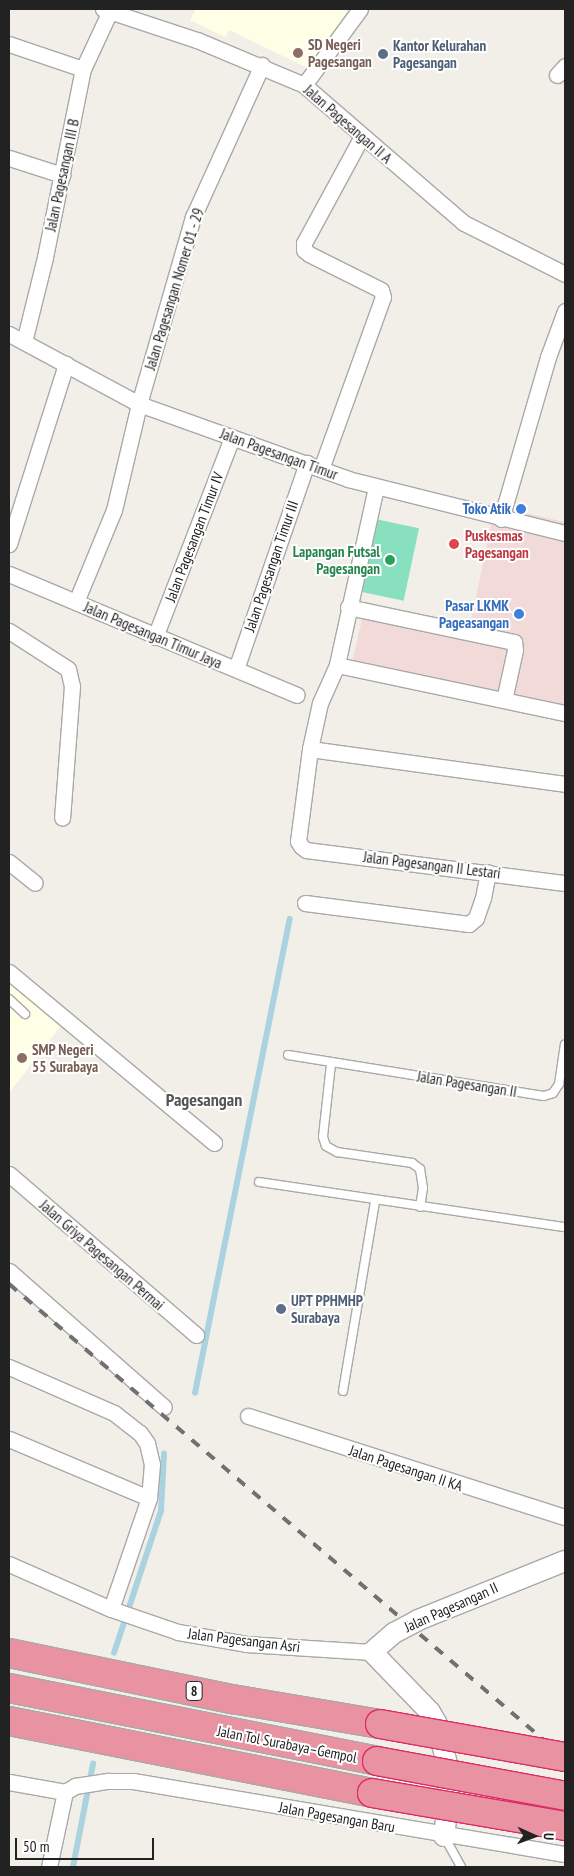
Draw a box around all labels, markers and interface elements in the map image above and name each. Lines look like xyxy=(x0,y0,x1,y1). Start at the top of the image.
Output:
place label: SD Negeri Pagesangan xyxy=(308,35,372,70)
place label: Kantor Kelurahan Pagesangan xyxy=(393,36,486,71)
marker: SD Negeri Pagesangan xyxy=(292,47,304,59)
marker: Kantor Kelurahan Pagesangan xyxy=(377,48,389,60)
street label: Jalan Pagesangan II A xyxy=(300,81,396,167)
street label: Jalan Pagesangan III B xyxy=(41,117,83,233)
street label: Jalan Pagesangan Nomer 01 - 29 xyxy=(141,205,207,373)
street label: Jalan Pagesangan Timur xyxy=(218,424,340,484)
street label: Jalan Pagesangan Timur IV xyxy=(161,469,227,605)
street label: Jalan Pagesangan Timur III xyxy=(240,498,302,634)
place label: Toko Atik xyxy=(462,500,511,518)
marker: Toko Atik xyxy=(515,503,527,515)
place label: Puskesmas Pagesangan xyxy=(465,526,529,561)
marker: Puskesmas Pagesangan xyxy=(447,537,461,551)
place label: Lapangan Futsal Pagesangan xyxy=(293,542,380,577)
marker: Lapangan Futsal Pagesangan xyxy=(384,554,396,566)
place label: Pasar LKMK Pageasangan xyxy=(439,596,509,631)
street label: Jalan Pagesangan Timur Jaya xyxy=(81,598,225,672)
marker: Pasar LKMK Pageasangan xyxy=(513,608,525,620)
street label: Jalan Pagesangan II Lestari xyxy=(362,848,502,882)
place label: SMP Negeri 55 Surabaya xyxy=(32,1040,98,1075)
marker: SMP Negeri 55 Surabaya xyxy=(16,1052,28,1064)
street label: Jalan Pagesangan II xyxy=(416,1067,518,1101)
district label: Pagesangan xyxy=(166,1089,242,1111)
street label: Jalan Griya Pagesangan Permai xyxy=(36,1196,168,1314)
place label: UPT PPHMHP Surabaya xyxy=(291,1291,363,1326)
marker: UPT PPHMHP Surabaya xyxy=(275,1303,287,1315)
street label: Jalan Pagesangan II KA xyxy=(347,1441,465,1495)
street label: Jalan Pagesangan II xyxy=(401,1578,501,1636)
street label: Jalan Pagesangan Asri xyxy=(187,1624,301,1656)
road number: 8 xyxy=(185,1680,203,1702)
street label: Jalan Tol Surabaya–Gempol xyxy=(216,1722,358,1766)
street label: Jalan Pagesangan Baru xyxy=(278,1798,396,1836)
north arrow xyxy=(509,1811,559,1861)
scale bar xyxy=(18,1828,156,1860)
text: U xyxy=(540,1833,558,1840)
text: 50 m xyxy=(23,1837,49,1856)

